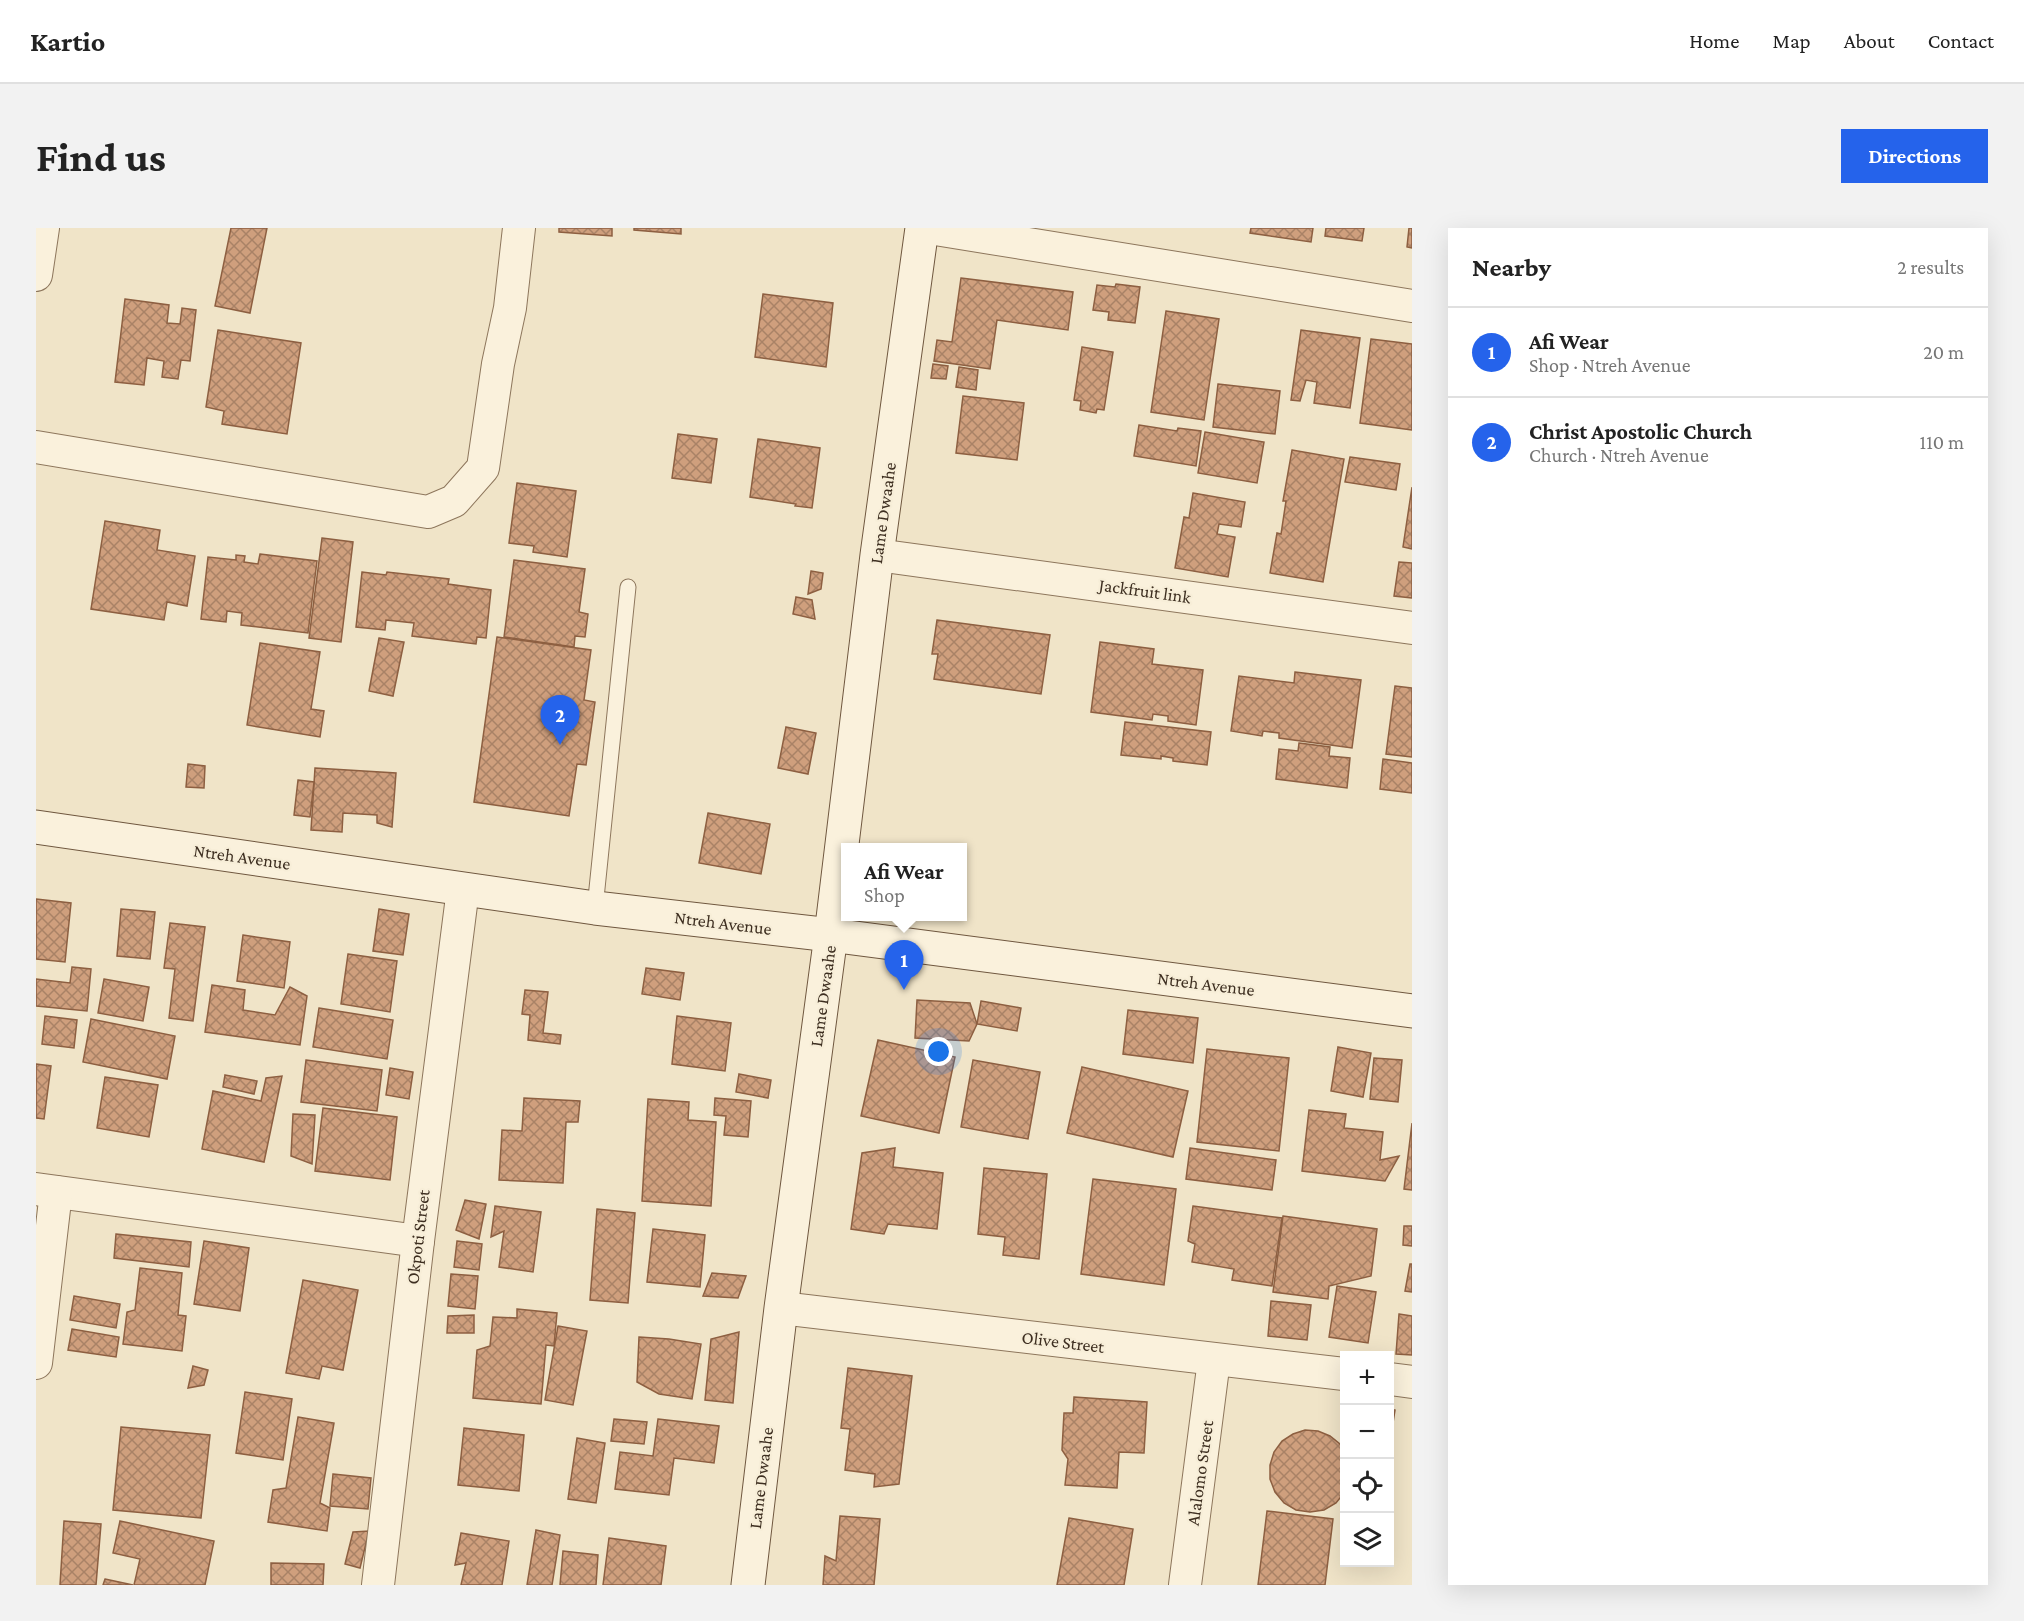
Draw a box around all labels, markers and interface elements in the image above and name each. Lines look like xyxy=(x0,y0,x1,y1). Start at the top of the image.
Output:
text: Kartio xyxy=(30,26,105,57)
text: Home xyxy=(1689,29,1739,53)
text: Map xyxy=(1772,29,1811,53)
text: About xyxy=(1844,29,1895,53)
text: Contact xyxy=(1928,29,1994,53)
button: Directions xyxy=(1841,129,1988,183)
text: Find us xyxy=(36,133,166,180)
text: Nearby xyxy=(1472,253,1551,282)
text: 2 results xyxy=(1897,256,1964,278)
text: Afi Wear xyxy=(1529,329,1609,354)
text: 1 xyxy=(1488,341,1495,363)
text: 20 m xyxy=(1923,341,1964,363)
text: Shop · Ntreh Avenue xyxy=(1529,354,1690,376)
text: Christ Apostolic Church xyxy=(1529,419,1752,444)
text: 2 xyxy=(1486,431,1497,453)
text: 110 m xyxy=(1920,431,1964,453)
text: Church · Ntreh Avenue xyxy=(1529,444,1709,466)
street label: Lame Dwaahe xyxy=(866,461,900,565)
street label: Jackfruit link xyxy=(1096,574,1193,607)
pin: 2 xyxy=(540,696,580,745)
street label: Ntreh Avenue xyxy=(192,840,292,874)
popup xyxy=(841,843,967,921)
text: Afi Wear xyxy=(864,859,944,884)
text: Shop xyxy=(864,884,905,906)
street label: Ntreh Avenue xyxy=(673,907,773,939)
pin: 1 xyxy=(884,940,924,990)
street label: Lame Dwaahe xyxy=(806,944,840,1048)
street label: Ntreh Avenue xyxy=(1156,968,1256,1000)
your location xyxy=(924,1037,953,1066)
street label: Okpoti Street xyxy=(402,1187,434,1285)
street label: Olive Street xyxy=(1021,1327,1106,1357)
map controls xyxy=(1340,1351,1394,1567)
button: + xyxy=(1340,1351,1394,1405)
button: − xyxy=(1340,1405,1394,1459)
street label: Alalomo Street xyxy=(1183,1418,1217,1527)
street label: Lame Dwaahe xyxy=(745,1426,777,1530)
button: locate xyxy=(1340,1459,1394,1513)
button: layers xyxy=(1340,1513,1394,1567)

